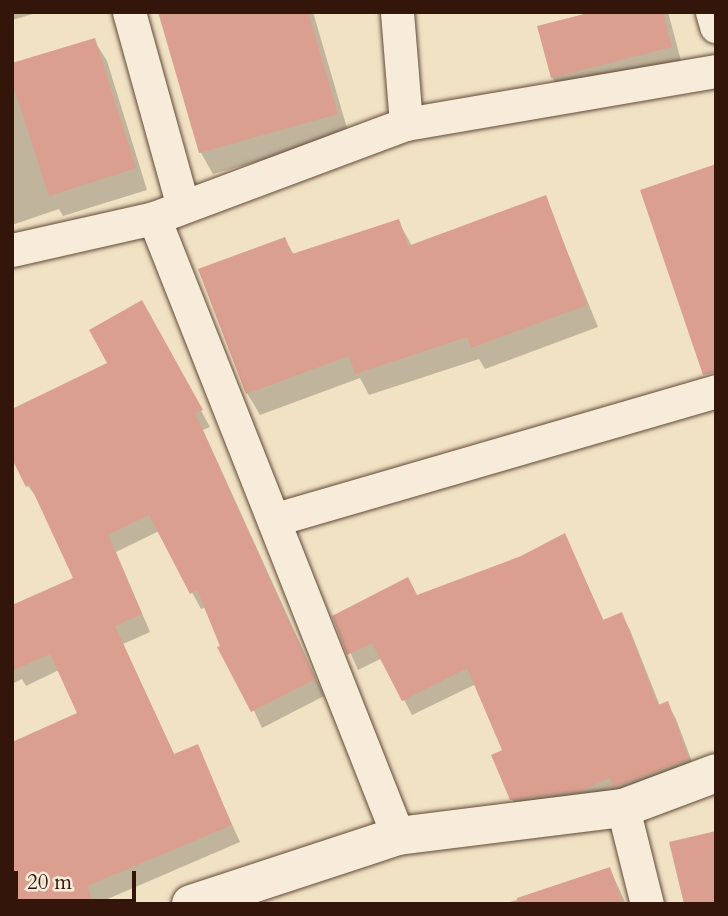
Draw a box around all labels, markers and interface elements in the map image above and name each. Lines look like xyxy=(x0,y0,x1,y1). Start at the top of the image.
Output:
scale bar xyxy=(18,856,140,900)
text: 20 m xyxy=(27,868,72,897)

